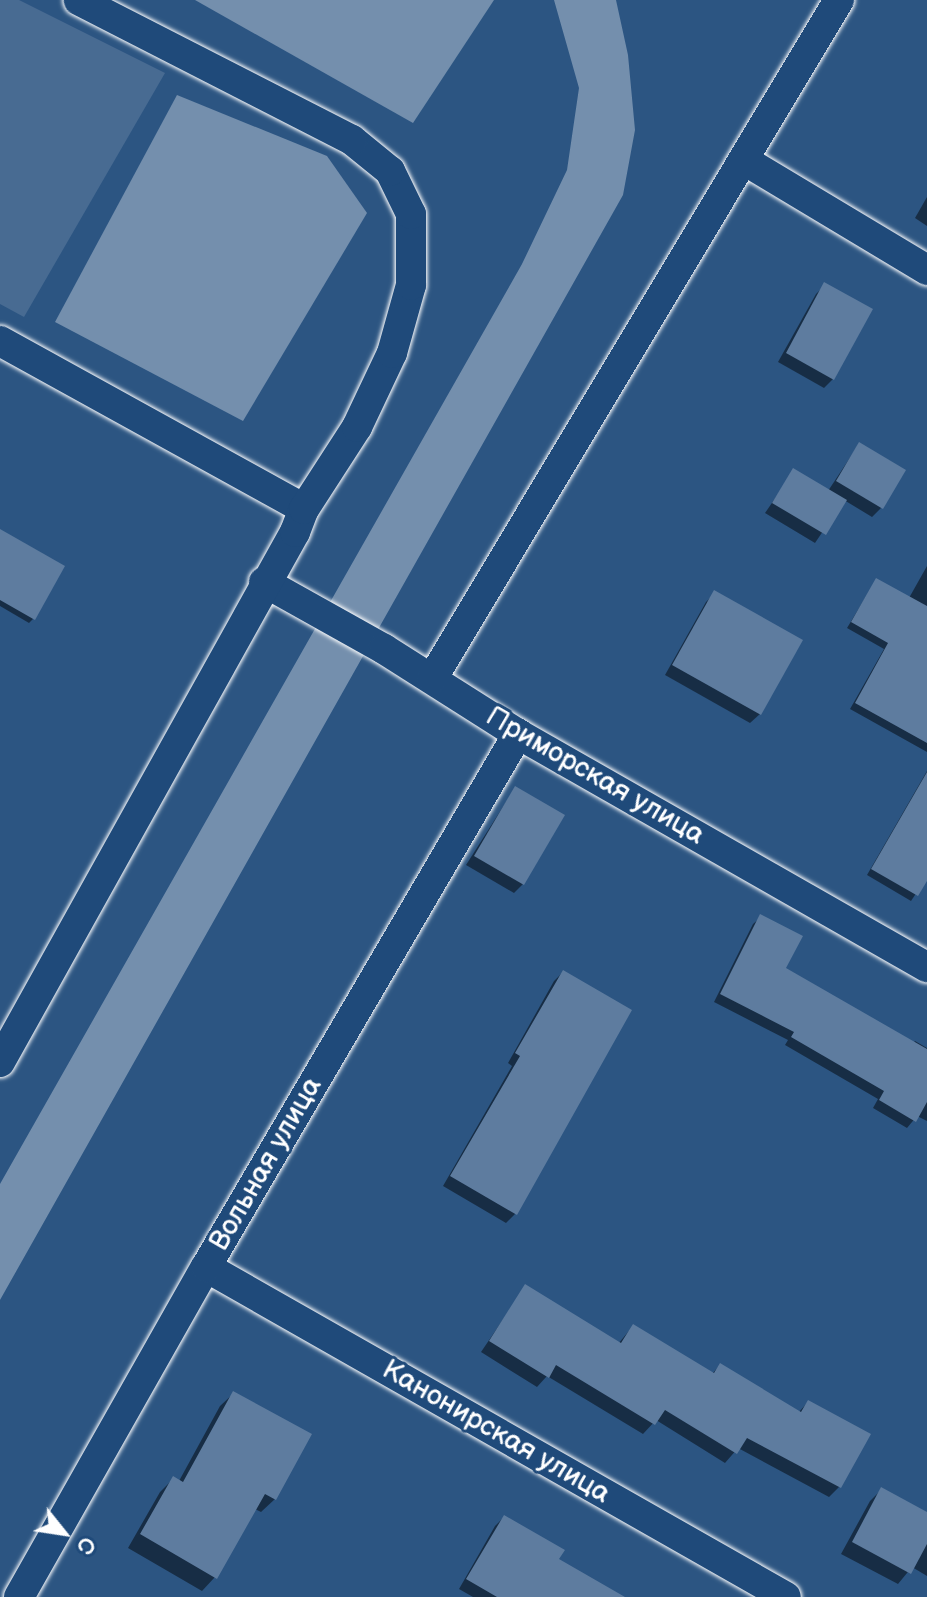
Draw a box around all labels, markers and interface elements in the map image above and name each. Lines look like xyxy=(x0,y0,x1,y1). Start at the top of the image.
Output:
street label: Приморская улица xyxy=(480,700,710,852)
street label: Вольная улица xyxy=(203,1071,329,1257)
street label: Канонирская улица xyxy=(376,1353,616,1511)
north arrow xyxy=(24,1493,104,1573)
text: С xyxy=(70,1532,101,1559)

